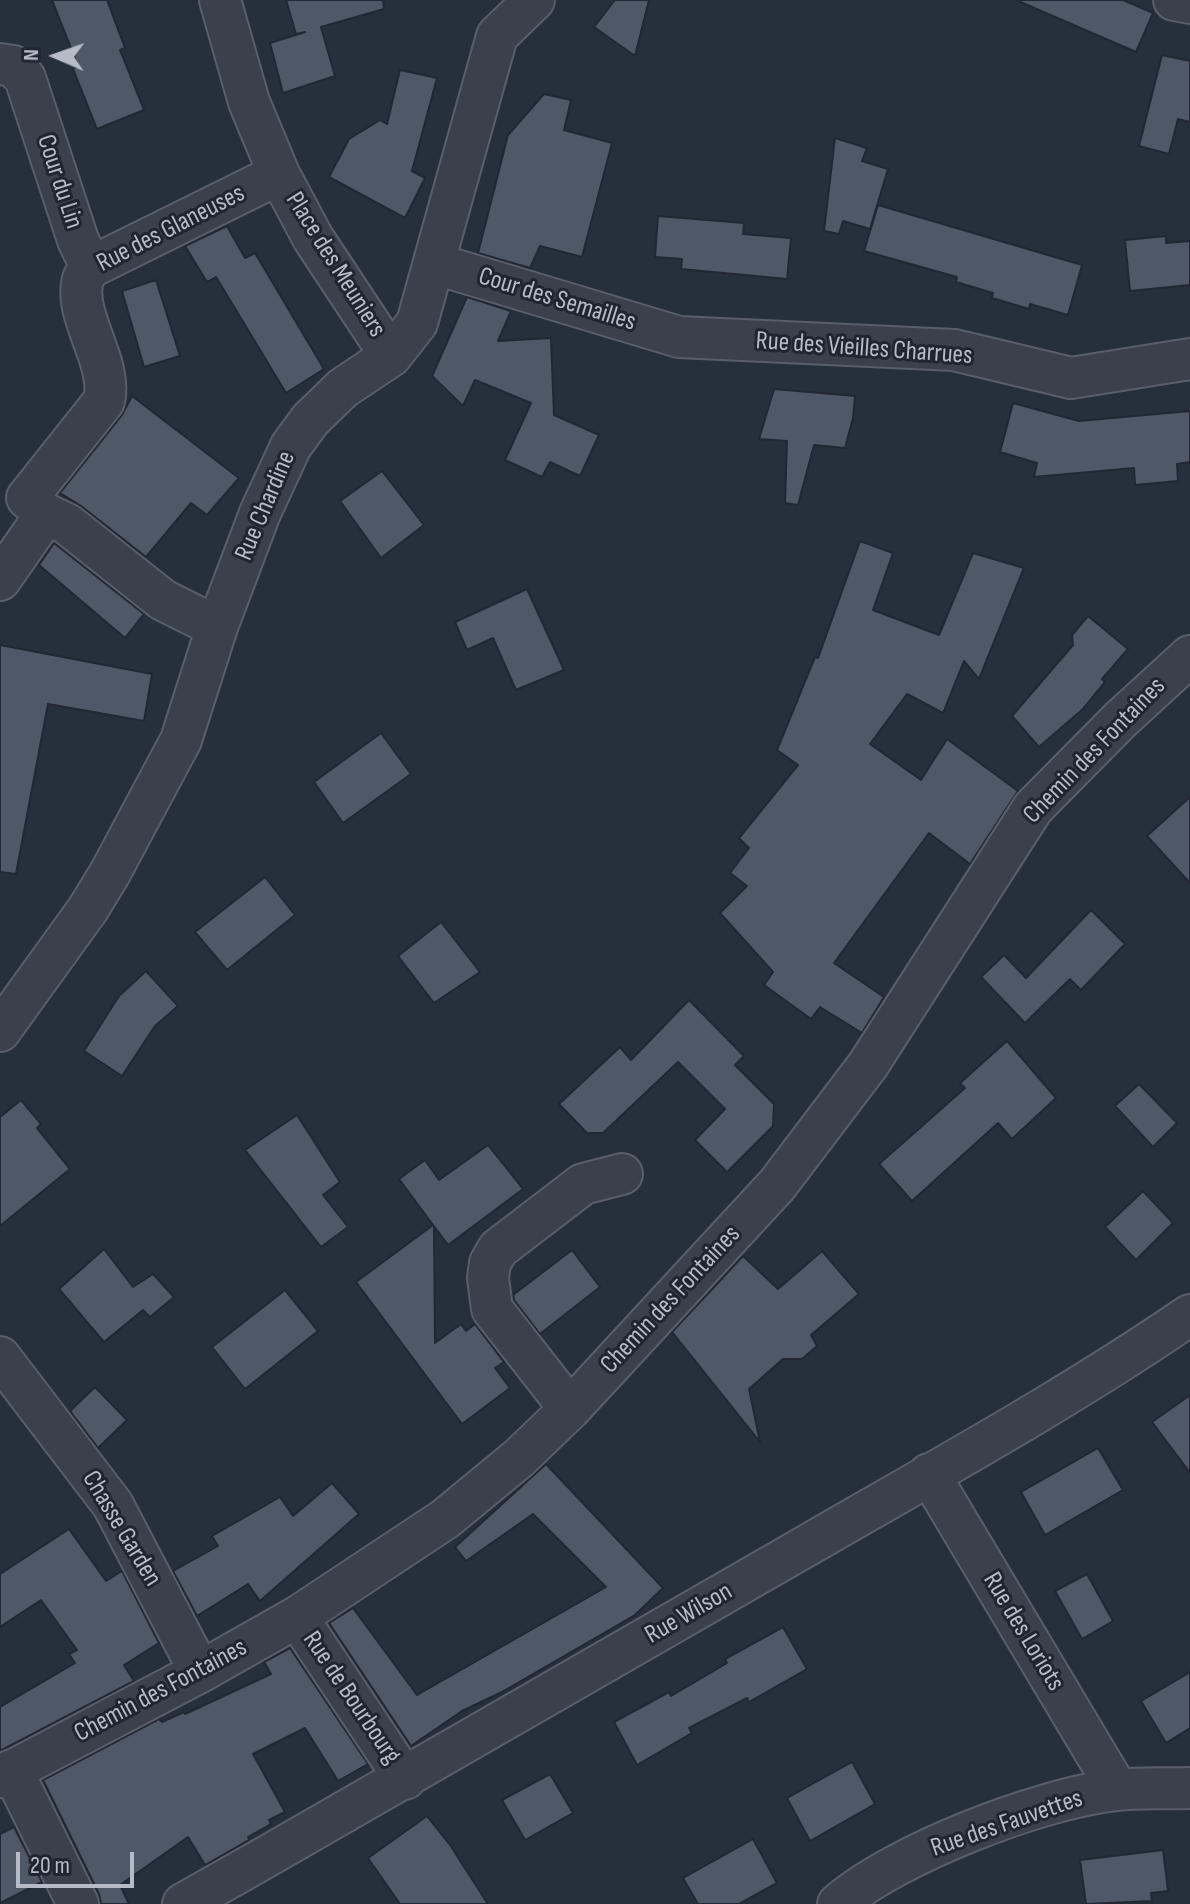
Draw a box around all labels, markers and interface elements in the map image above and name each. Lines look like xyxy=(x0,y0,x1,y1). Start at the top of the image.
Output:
north arrow xyxy=(16,16,96,96)
text: N xyxy=(18,49,45,61)
street label: Cour du Lin xyxy=(29,131,89,233)
street label: Rue des Glaneuses xyxy=(92,178,250,280)
street label: Place des Meuniers xyxy=(278,187,392,343)
street label: Cour des Semailles xyxy=(475,261,639,339)
street label: Rue des Vieilles Charrues xyxy=(755,326,973,372)
street label: Rue Chardine xyxy=(229,447,303,565)
street label: Chemin des Fontaines xyxy=(1017,672,1173,830)
street label: Chemin des Fontaines xyxy=(594,1220,748,1380)
street label: Chasse Garden xyxy=(74,1466,168,1592)
street label: Rue des Loriots xyxy=(976,1567,1070,1697)
street label: Rue Wilson xyxy=(640,1577,738,1651)
street label: Rue de Bourbourg xyxy=(295,1626,407,1770)
street label: Chemin des Fontaines xyxy=(69,1632,253,1750)
street label: Rue des Fauvettes xyxy=(927,1784,1087,1864)
scale bar xyxy=(20,1836,138,1886)
text: 20 m xyxy=(30,1851,70,1880)

